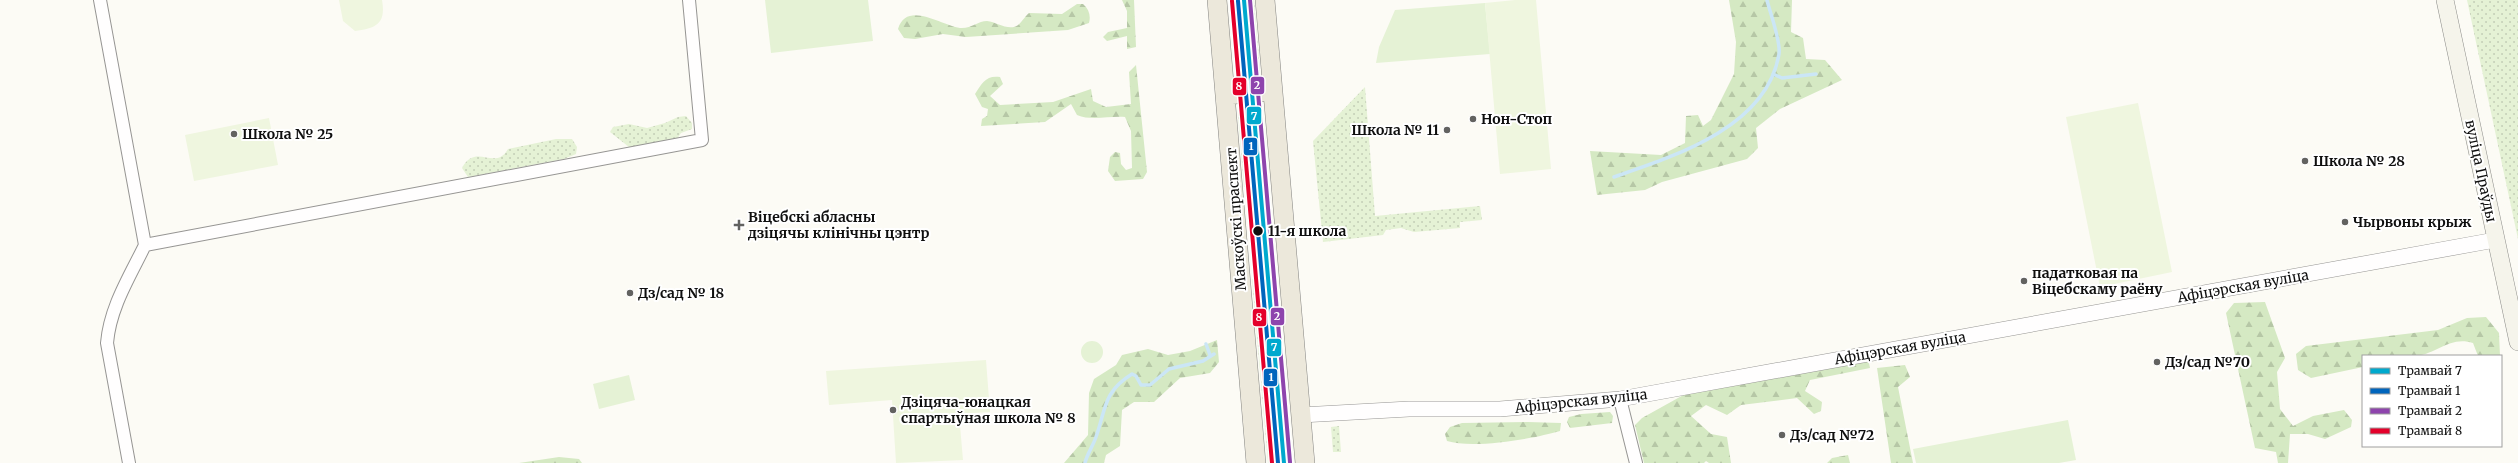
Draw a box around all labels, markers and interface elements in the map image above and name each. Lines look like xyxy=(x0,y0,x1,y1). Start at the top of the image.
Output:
line badge: 2 xyxy=(1250,76,1265,95)
line badge: 8 xyxy=(1232,77,1247,96)
text: 2 xyxy=(1254,78,1261,92)
text: 8 xyxy=(1236,79,1243,93)
line badge: 7 xyxy=(1246,106,1262,125)
text: 7 xyxy=(1251,109,1258,123)
place label: Нон-Стоп xyxy=(1481,110,1553,128)
marker: Нон-Стоп xyxy=(1468,114,1478,124)
street label: вуліца Праўды xyxy=(2461,118,2501,224)
place label: Школа № 11 xyxy=(1351,121,1440,139)
place label: Школа № 25 xyxy=(242,125,333,143)
marker: Школа № 11 xyxy=(1442,125,1452,135)
marker: Школа № 25 xyxy=(229,129,239,139)
line badge: 1 xyxy=(1243,137,1258,156)
text: 1 xyxy=(1248,139,1254,153)
street label: Маскоўскі праспект xyxy=(1222,146,1250,291)
place label: Школа № 28 xyxy=(2313,152,2405,170)
marker: Школа № 28 xyxy=(2300,156,2310,166)
place label: Віцебскі абласны дзіцячы клінічны цэнтр xyxy=(747,208,930,242)
place label: Чырвоны крыж xyxy=(2353,213,2472,231)
marker: Чырвоны крыж xyxy=(2340,217,2350,227)
marker: Віцебскі абласны дзіцячы клінічны цэнтр xyxy=(733,219,745,231)
place label: 11-я школа xyxy=(1268,222,1346,240)
marker: 11-я школа xyxy=(1251,224,1265,238)
place label: падатковая па Віцебскаму раёну xyxy=(2032,264,2163,298)
street label: Афіцэрская вуліца xyxy=(2175,266,2311,307)
marker: падатковая па Віцебскаму раёну xyxy=(2019,276,2029,286)
place label: Дз/сад № 18 xyxy=(638,284,725,302)
marker: Дз/сад № 18 xyxy=(625,288,635,298)
line badge: 2 xyxy=(1270,307,1285,326)
line badge: 8 xyxy=(1252,308,1267,327)
text: 2 xyxy=(1274,309,1281,323)
text: 8 xyxy=(1256,310,1263,324)
street label: Афіцэрская вуліца xyxy=(1832,328,1968,369)
line badge: 7 xyxy=(1266,338,1282,357)
text: 7 xyxy=(1271,340,1278,354)
place label: Дз/сад №70 xyxy=(2165,353,2250,371)
legend xyxy=(2362,355,2502,447)
marker: Дз/сад №70 xyxy=(2152,357,2162,367)
text: Трамвай 7 xyxy=(2398,363,2462,378)
line badge: 1 xyxy=(1263,368,1278,387)
text: 1 xyxy=(1268,370,1274,384)
text: Трамвай 1 xyxy=(2398,383,2461,398)
street label: Афіцэрская вуліца xyxy=(1513,385,1649,417)
place label: Дзіцяча-юнацкая спартыўная школа № 8 xyxy=(901,393,1076,427)
text: Трамвай 2 xyxy=(2398,403,2462,418)
marker: Дзіцяча-юнацкая спартыўная школа № 8 xyxy=(888,405,898,415)
text: Трамвай 8 xyxy=(2398,423,2462,438)
place label: Дз/сад №72 xyxy=(1790,426,1874,444)
marker: Дз/сад №72 xyxy=(1777,430,1787,440)

